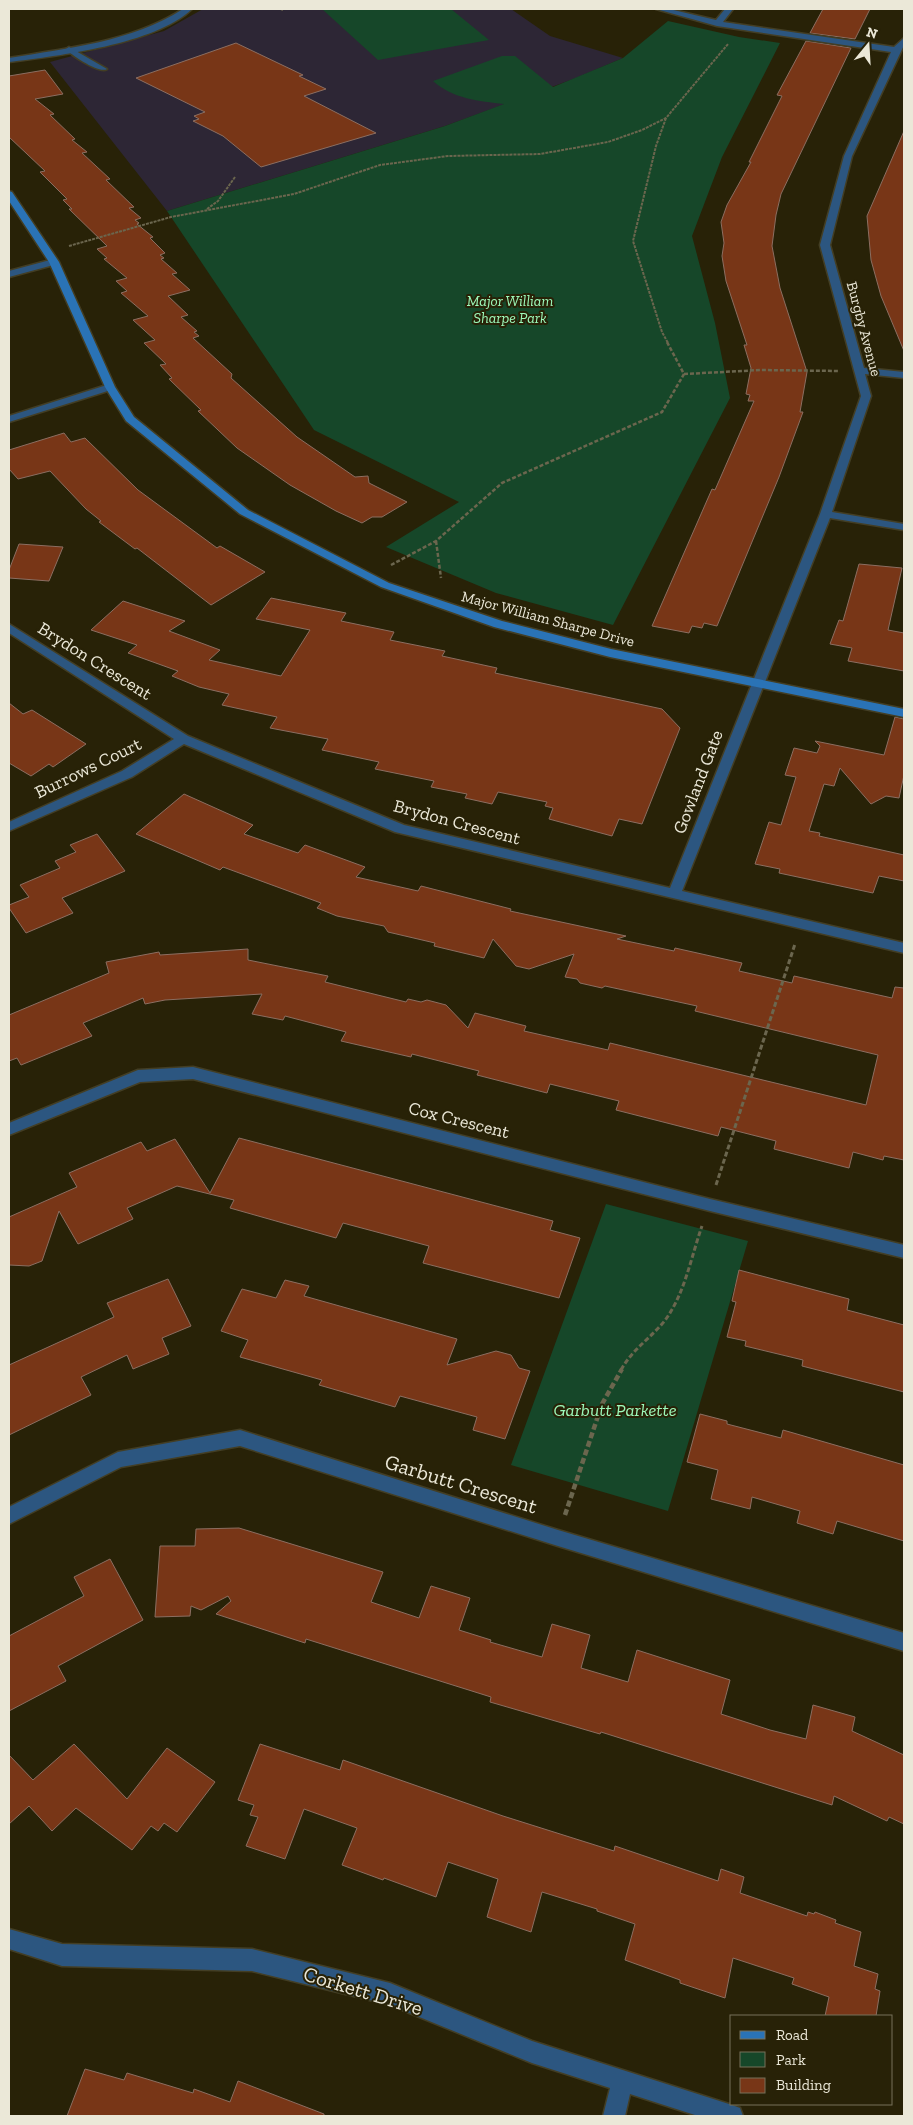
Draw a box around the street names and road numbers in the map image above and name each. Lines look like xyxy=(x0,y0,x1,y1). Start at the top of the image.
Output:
street label: Burgby Avenue xyxy=(843,280,885,378)
street label: Major William Sharpe Drive xyxy=(459,587,637,651)
street label: Brydon Crescent xyxy=(34,617,156,705)
street label: Gowland Gate xyxy=(668,727,728,837)
street label: Burrows Court xyxy=(31,733,145,803)
street label: Brydon Crescent xyxy=(391,795,523,850)
street label: Cox Crescent xyxy=(406,1097,512,1143)
street label: Garbutt Crescent xyxy=(382,1449,540,1519)
street label: Corkett Drive xyxy=(301,1961,426,2021)

